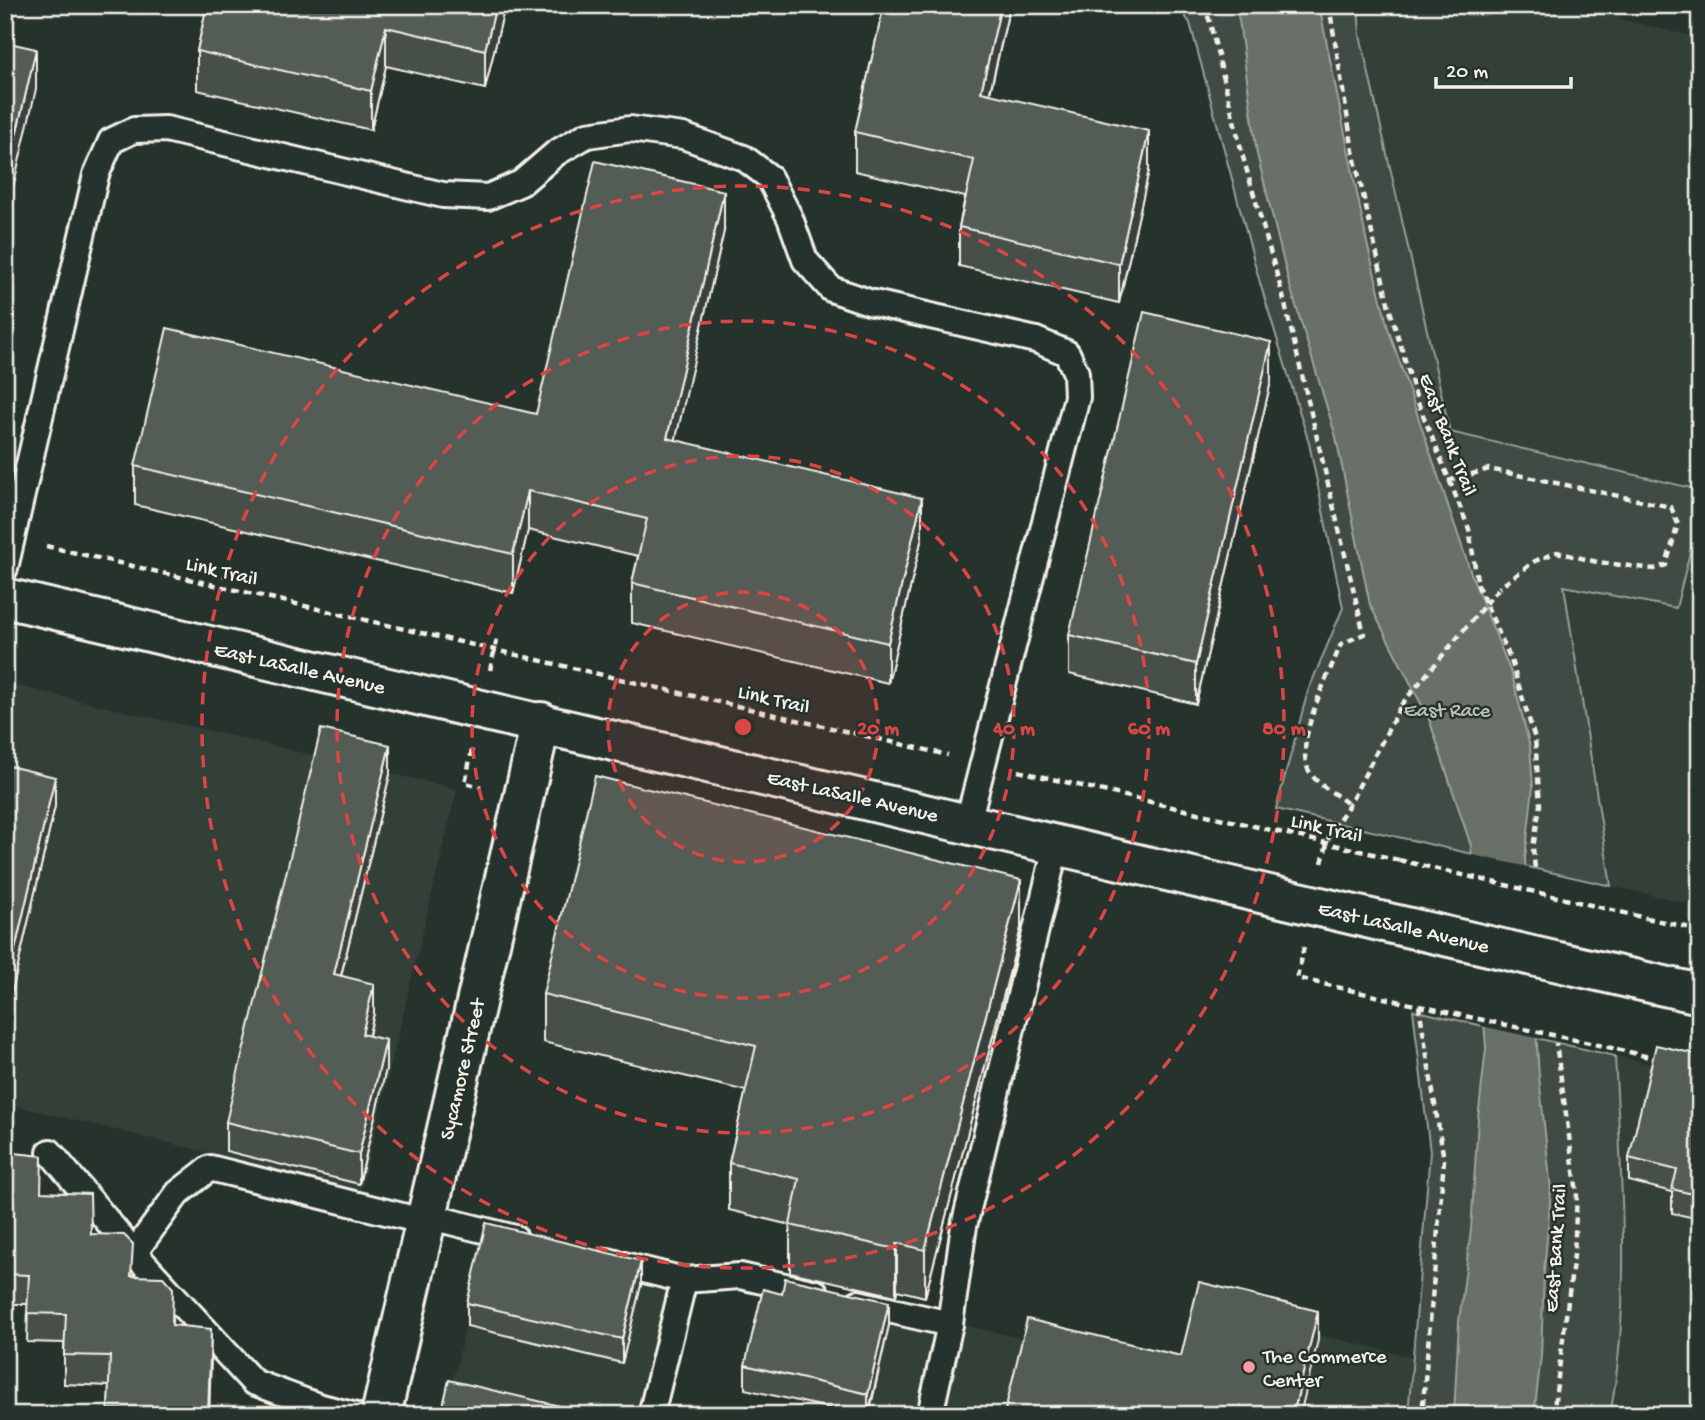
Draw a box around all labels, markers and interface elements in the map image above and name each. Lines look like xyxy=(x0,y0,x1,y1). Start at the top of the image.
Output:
scale bar xyxy=(1436,46,1570,90)
text: 20 m xyxy=(1446,61,1488,86)
street label: East Bank Trail xyxy=(1411,371,1481,500)
street label: Link Trail xyxy=(183,553,260,594)
street label: East LaSalle Avenue xyxy=(211,639,388,703)
street label: Link Trail xyxy=(735,681,812,722)
park label: East Race xyxy=(1404,700,1491,725)
centre of rings xyxy=(731,715,755,739)
text: 20 m xyxy=(857,718,899,743)
text: 40 m xyxy=(992,718,1035,743)
text: 60 m xyxy=(1128,718,1170,743)
text: 80 m xyxy=(1262,718,1306,743)
street label: East LaSalle Avenue xyxy=(764,767,941,831)
street label: Link Trail xyxy=(1288,810,1365,851)
street label: East LaSalle Avenue xyxy=(1315,898,1492,962)
street label: Sycamore Street xyxy=(436,994,493,1143)
street label: East Bank Trail xyxy=(1541,1183,1574,1313)
place label: The Commerce Center xyxy=(1262,1346,1388,1395)
marker: The Commerce Center xyxy=(1241,1359,1257,1375)

